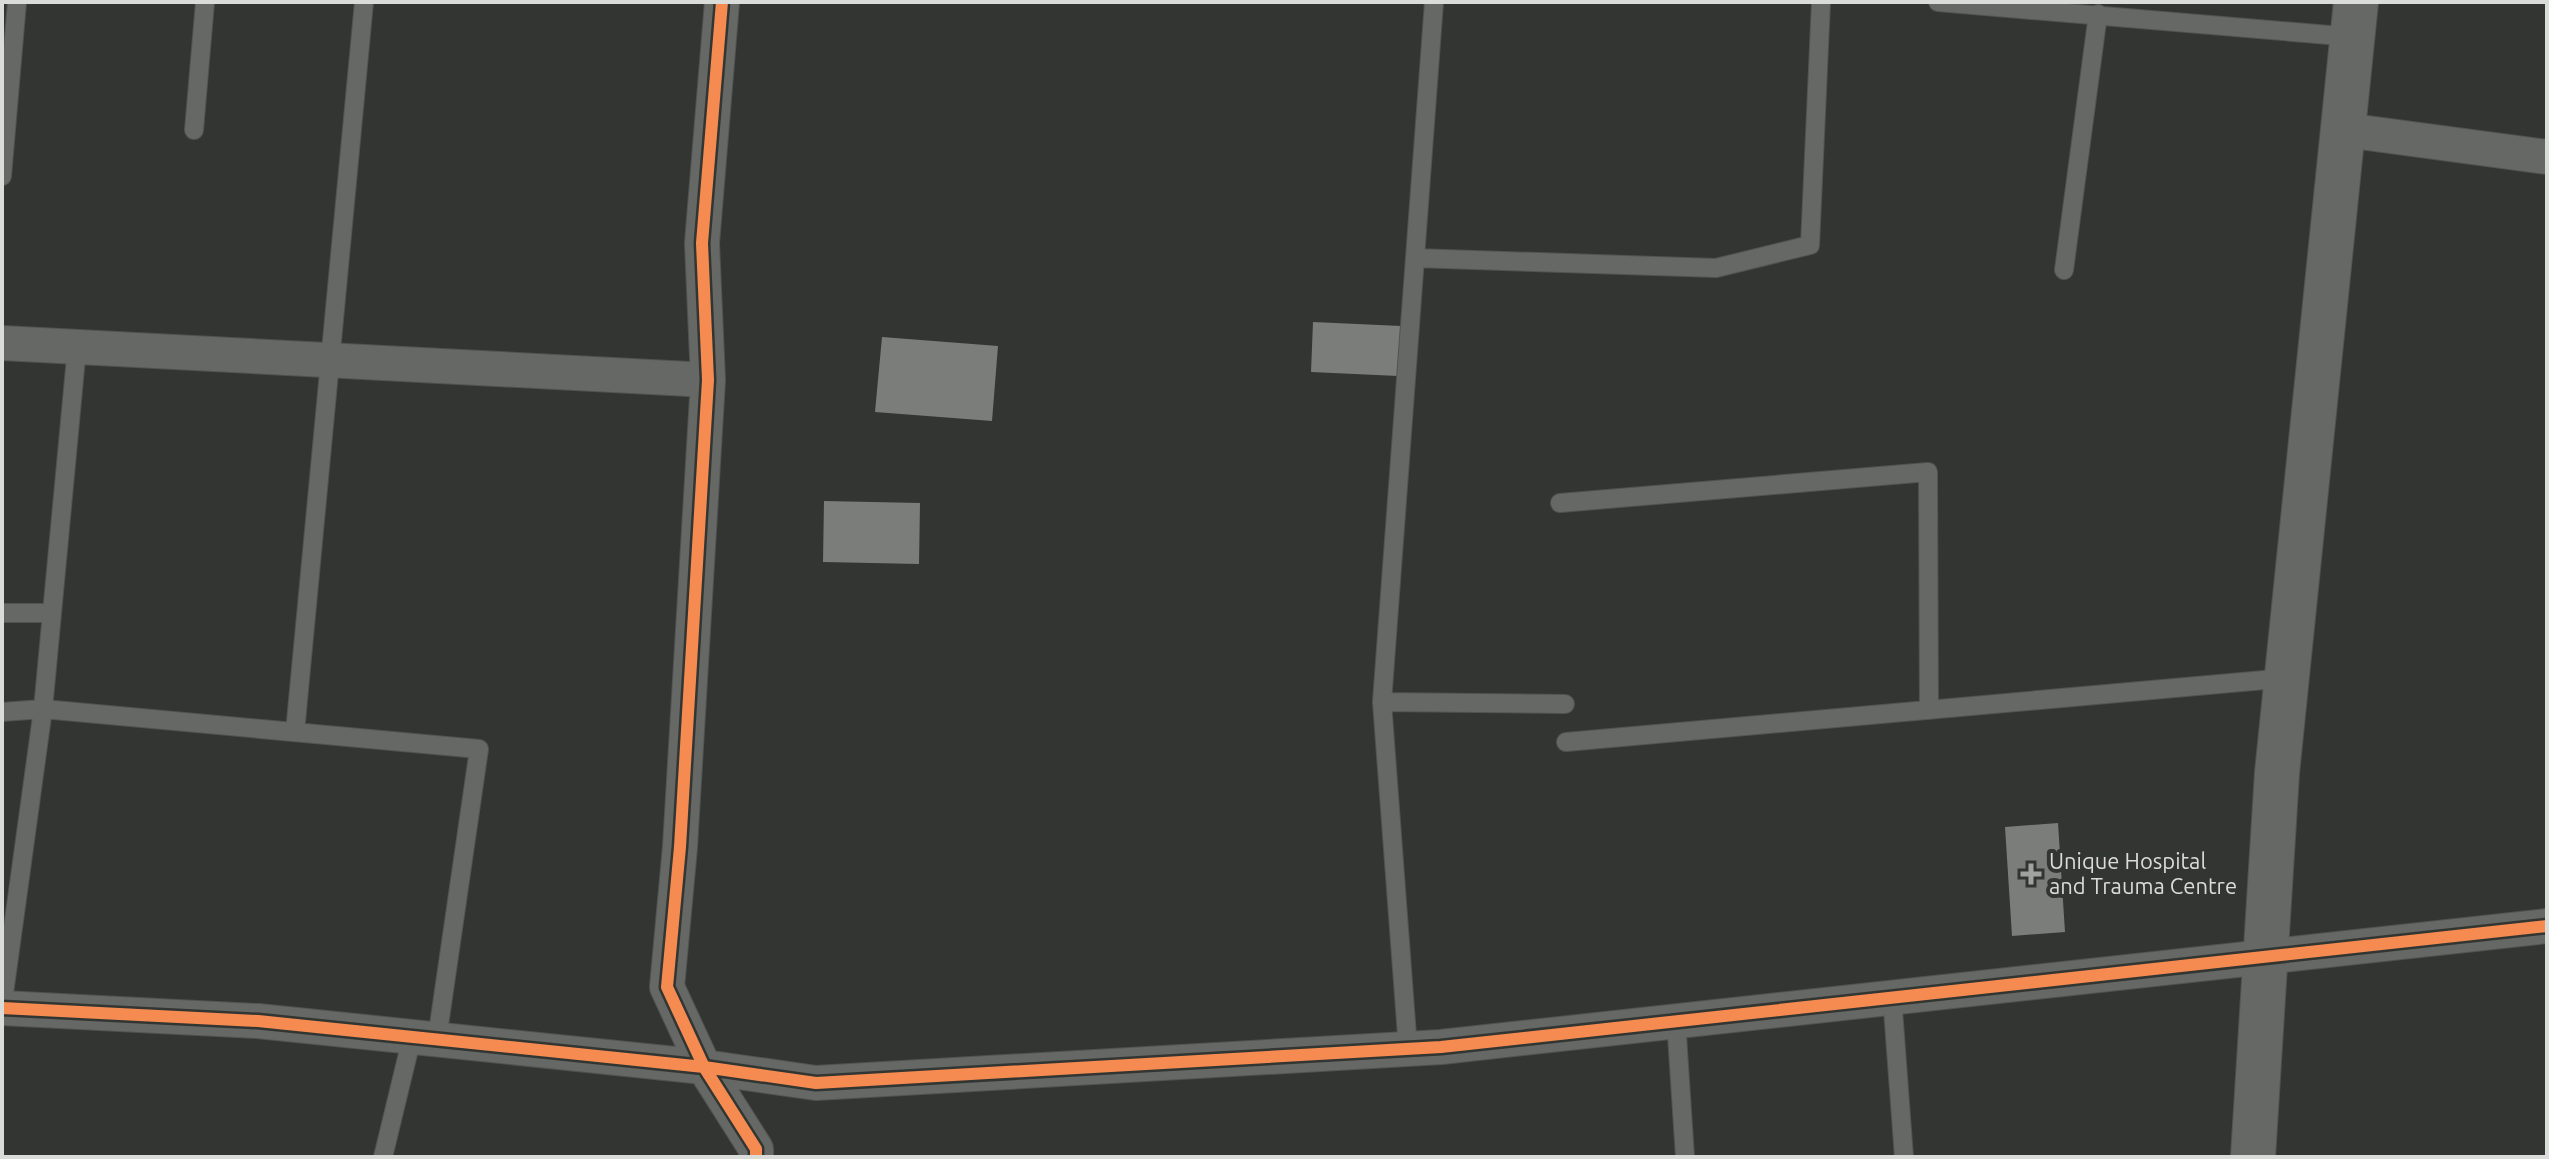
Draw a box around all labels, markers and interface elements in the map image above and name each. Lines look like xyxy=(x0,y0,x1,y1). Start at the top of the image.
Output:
place label: Unique Hospital and Trauma Centre xyxy=(2049,848,2237,898)
marker: Unique Hospital and Trauma Centre xyxy=(2020,863,2042,885)

